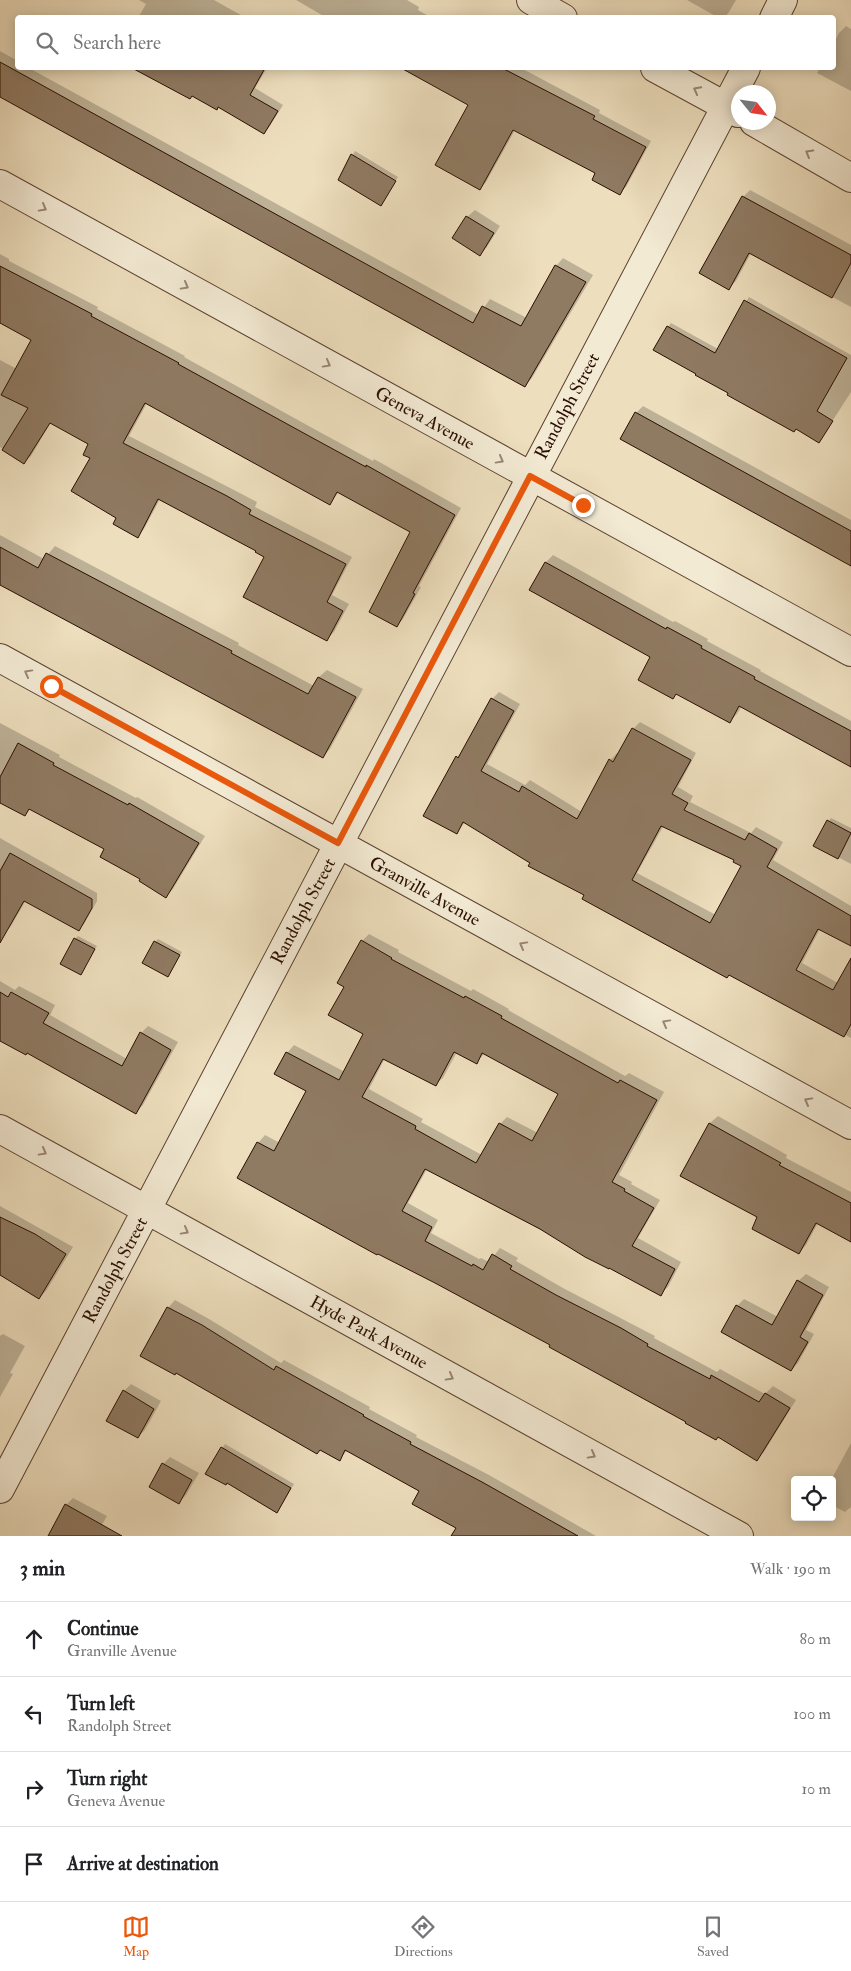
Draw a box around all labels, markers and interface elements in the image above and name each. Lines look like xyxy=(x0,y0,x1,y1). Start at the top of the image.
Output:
search box xyxy=(15,15,836,70)
icon: search xyxy=(33,29,61,57)
text: Search here xyxy=(73,31,161,55)
north arrow xyxy=(731,85,776,130)
one-way arrow xyxy=(693,86,702,96)
one-way arrow xyxy=(805,150,814,160)
one-way arrow xyxy=(37,201,46,211)
one-way arrow xyxy=(180,280,189,290)
street label: Randolph Street xyxy=(530,349,605,463)
one-way arrow xyxy=(322,358,331,368)
street label: Geneva Avenue xyxy=(371,382,479,455)
one-way arrow xyxy=(495,453,504,463)
route end xyxy=(572,494,595,517)
one-way arrow xyxy=(24,669,33,679)
route start xyxy=(40,675,63,698)
street label: Granville Avenue xyxy=(365,851,485,932)
street label: Randolph Street xyxy=(266,854,341,968)
one-way arrow xyxy=(520,941,529,951)
one-way arrow xyxy=(662,1019,671,1029)
one-way arrow xyxy=(805,1098,814,1108)
one-way arrow xyxy=(37,1146,46,1156)
street label: Randolph Street xyxy=(78,1213,153,1327)
one-way arrow xyxy=(180,1224,189,1234)
street label: Hyde Park Avenue xyxy=(306,1291,432,1375)
one-way arrow xyxy=(445,1370,454,1380)
one-way arrow xyxy=(587,1449,596,1459)
map controls xyxy=(791,1476,836,1521)
button: locate xyxy=(791,1476,836,1521)
text: 3 min xyxy=(20,1555,65,1582)
text: Walk · 190 m xyxy=(750,1559,831,1579)
text: Continue xyxy=(67,1617,138,1641)
icon: ahead xyxy=(20,1625,48,1653)
text: 80 m xyxy=(800,1629,831,1649)
text: Granville Avenue xyxy=(67,1641,177,1661)
text: Turn left xyxy=(67,1692,135,1716)
icon: left xyxy=(20,1700,48,1728)
text: 100 m xyxy=(793,1704,831,1724)
text: Randolph Street xyxy=(67,1716,171,1736)
text: Turn right xyxy=(67,1767,147,1791)
icon: right xyxy=(20,1775,48,1803)
text: 10 m xyxy=(801,1779,831,1799)
text: Geneva Avenue xyxy=(67,1791,165,1811)
icon: arrive xyxy=(20,1850,48,1878)
text: Arrive at destination xyxy=(67,1852,219,1876)
tab: Map xyxy=(122,1913,150,1960)
tab: Directions xyxy=(394,1913,453,1960)
tab: Saved xyxy=(697,1913,729,1960)

